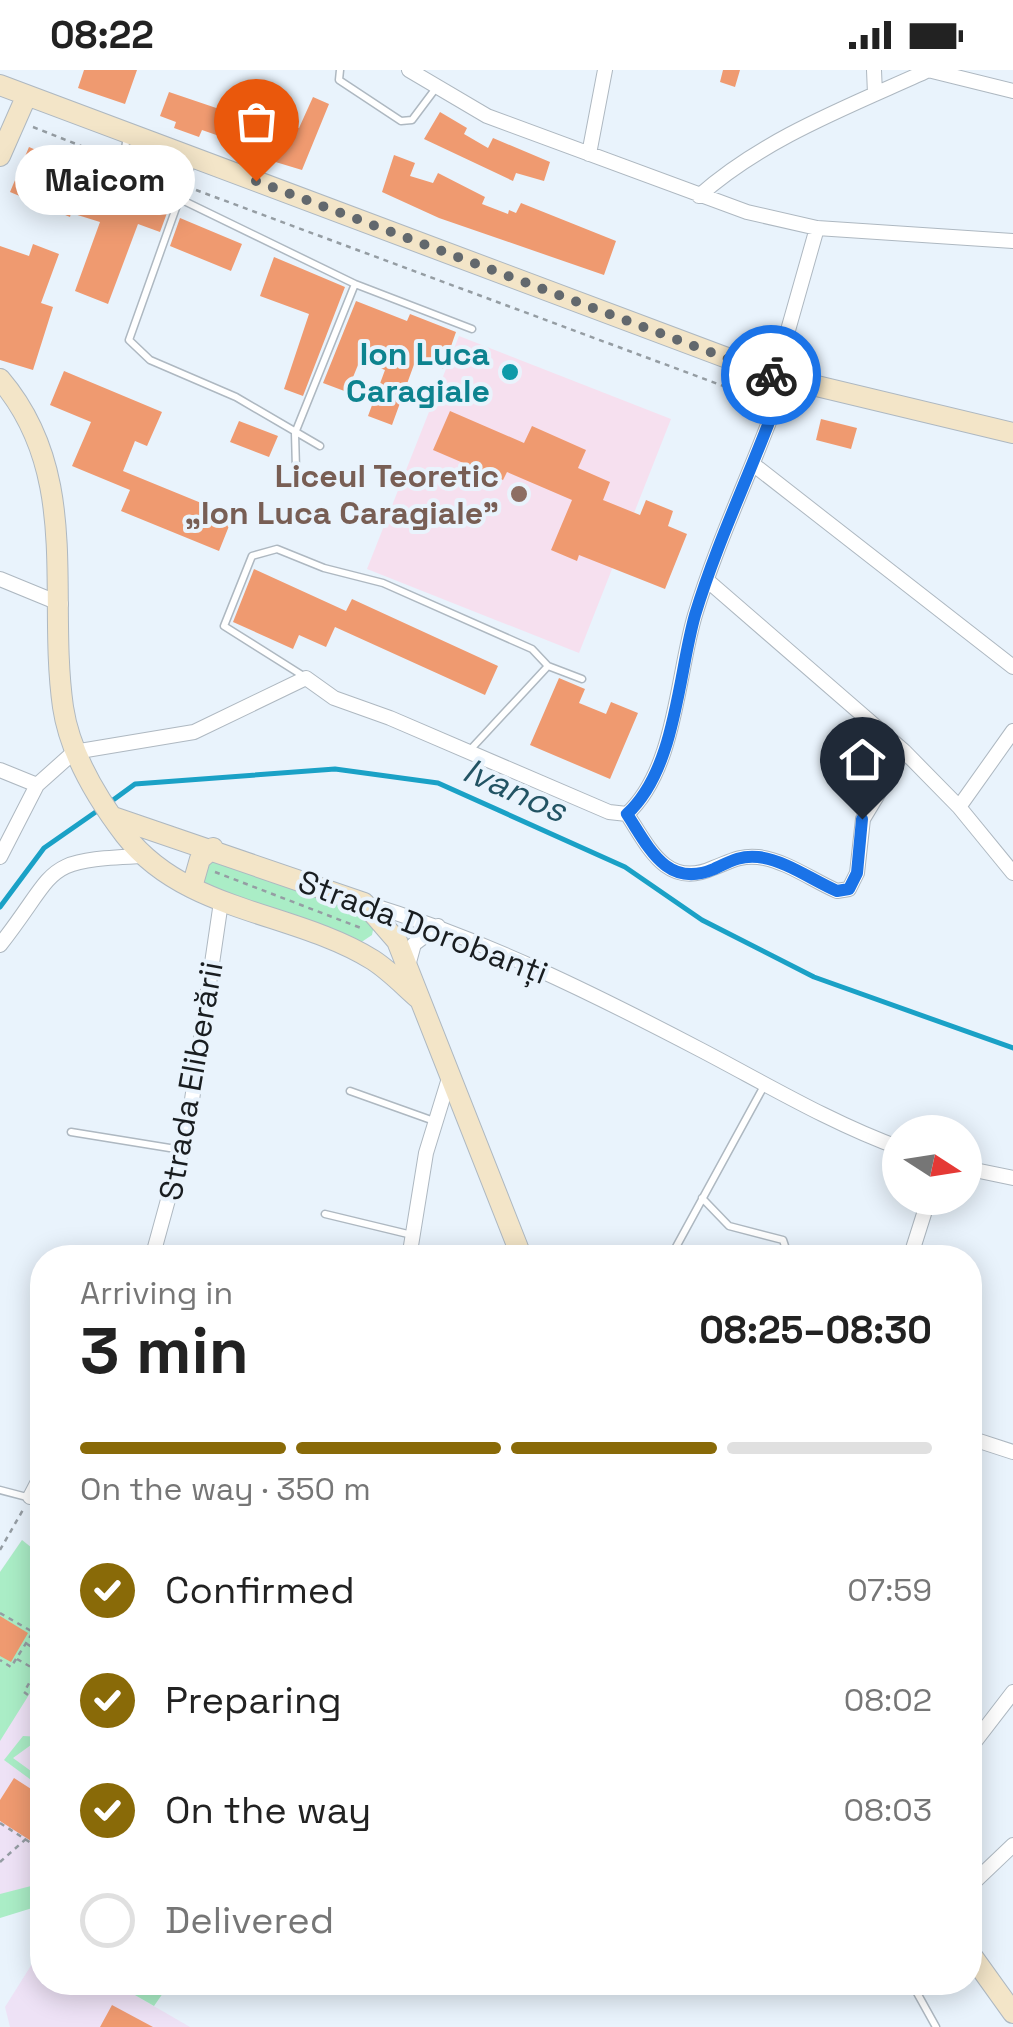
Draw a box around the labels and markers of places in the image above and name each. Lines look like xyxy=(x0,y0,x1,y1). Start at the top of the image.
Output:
pin xyxy=(214,79,299,182)
callout: Maicom xyxy=(16,146,196,216)
place label: Ion Luca Caragiale xyxy=(346,334,490,411)
marker: Ion Luca Caragiale xyxy=(499,361,521,383)
place label: Liceul Teoretic „Ion Luca Caragiale” xyxy=(185,456,499,533)
marker: Liceul Teoretic „Ion Luca Caragiale” xyxy=(508,483,530,505)
pin xyxy=(820,717,905,820)

